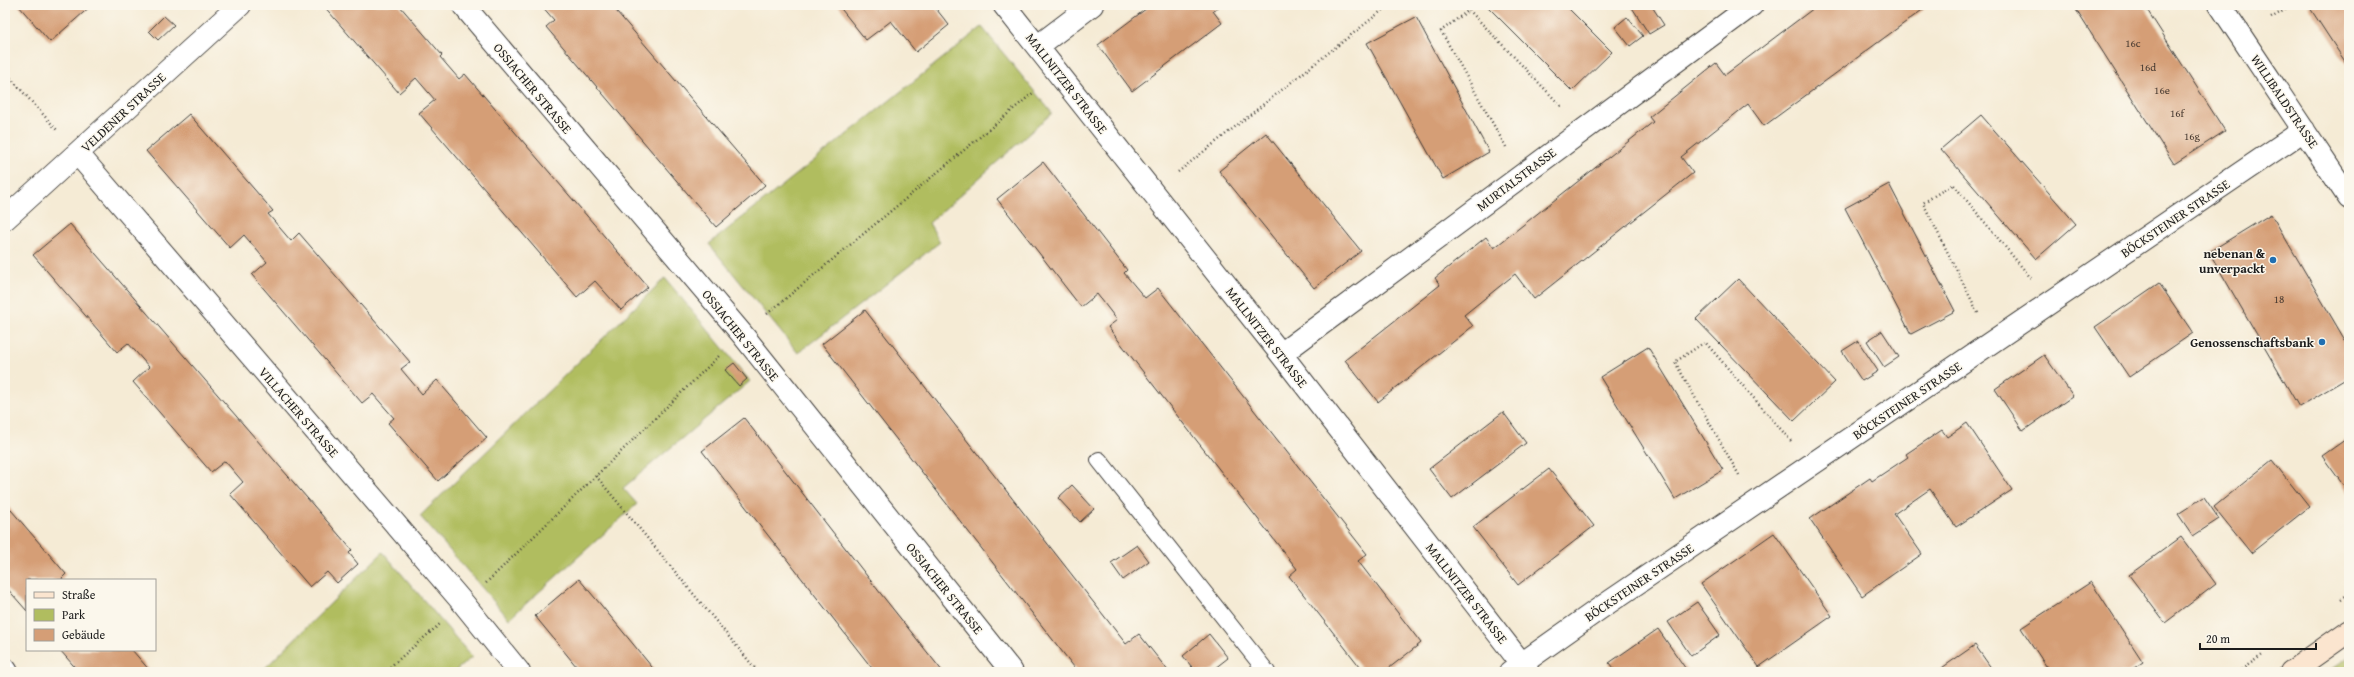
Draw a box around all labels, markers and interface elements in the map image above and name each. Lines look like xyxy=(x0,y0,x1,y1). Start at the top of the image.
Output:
street label: MALLNITZER STRASSE xyxy=(1021,29,1112,138)
house number: 16c xyxy=(2125,35,2141,51)
street label: OSSIACHER STRASSE xyxy=(489,39,577,138)
street label: WILLIBALDSTRASSE xyxy=(2246,51,2323,152)
house number: 16d xyxy=(2140,59,2156,75)
street label: VELDENER STRASSE xyxy=(77,68,170,157)
house number: 16e xyxy=(2154,82,2170,98)
house number: 16f xyxy=(2170,105,2186,121)
house number: 16g xyxy=(2184,128,2201,144)
street label: MURTALSTRASSE xyxy=(1472,143,1560,216)
street label: BÖCKSTEINER STRASSE xyxy=(2117,175,2234,262)
place label: nebenan & unverpackt xyxy=(2199,244,2266,278)
marker: nebenan & unverpackt xyxy=(2268,255,2278,265)
street label: MALLNITZER STRASSE xyxy=(1221,283,1312,392)
street label: OSSIACHER STRASSE xyxy=(698,285,784,386)
house number: 18 xyxy=(2274,291,2284,307)
place label: Genossenschaftsbank xyxy=(2190,333,2315,352)
marker: Genossenschaftsbank xyxy=(2317,337,2327,347)
street label: BÖCKSTEINER STRASSE xyxy=(1849,357,1966,444)
street label: VILLACHER STRASSE xyxy=(254,363,343,462)
street label: OSSIACHER STRASSE xyxy=(902,538,988,639)
street label: MALLNITZER STRASSE xyxy=(1421,539,1512,648)
street label: BÖCKSTEINER STRASSE xyxy=(1581,539,1698,626)
legend xyxy=(26,579,156,651)
text: Straße xyxy=(62,586,96,603)
text: Park xyxy=(62,606,86,623)
scale bar xyxy=(2200,625,2316,651)
text: Gebäude xyxy=(62,626,105,643)
text: 20 m xyxy=(2206,630,2230,647)

